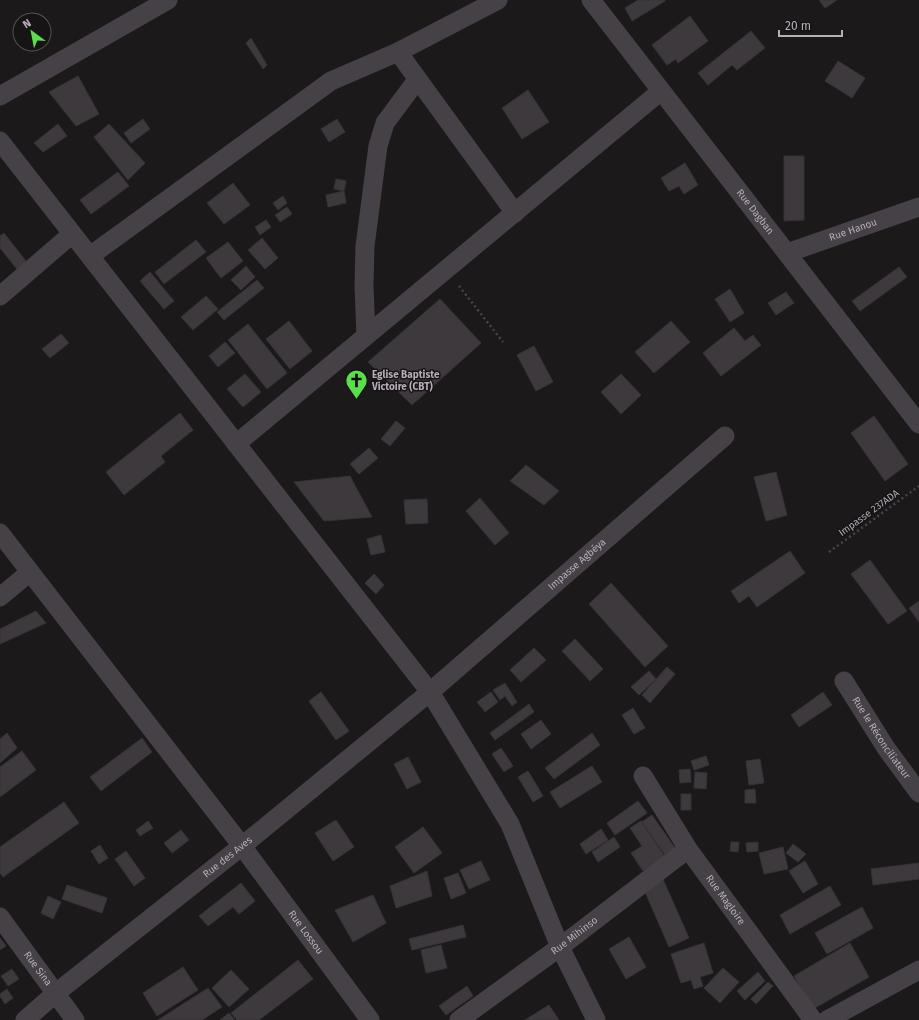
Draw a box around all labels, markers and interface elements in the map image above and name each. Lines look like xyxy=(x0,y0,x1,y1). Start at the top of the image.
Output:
north arrow xyxy=(12,12,52,52)
scale bar xyxy=(779,12,842,38)
text: N xyxy=(20,16,34,31)
text: 20 m xyxy=(785,19,811,33)
street label: Rue Dagban xyxy=(734,187,776,237)
street label: Rue Hanou xyxy=(828,216,879,244)
church icon: Eglise Baptiste Victoire (CBT) xyxy=(343,368,369,401)
place label: Eglise Baptiste Victoire (CBT) xyxy=(371,369,440,393)
street label: Impasse 237ADA xyxy=(836,487,902,539)
street label: Impasse Agbéya xyxy=(546,536,608,593)
street label: Rue le Réconciliateur xyxy=(850,695,913,781)
street label: Rue des Aves xyxy=(201,834,255,880)
street label: Rue Magloire xyxy=(703,873,748,927)
street label: Rue Lossou xyxy=(286,908,326,957)
street label: Rue Mihinso xyxy=(549,914,600,957)
street label: Rue Sina xyxy=(21,949,54,988)

